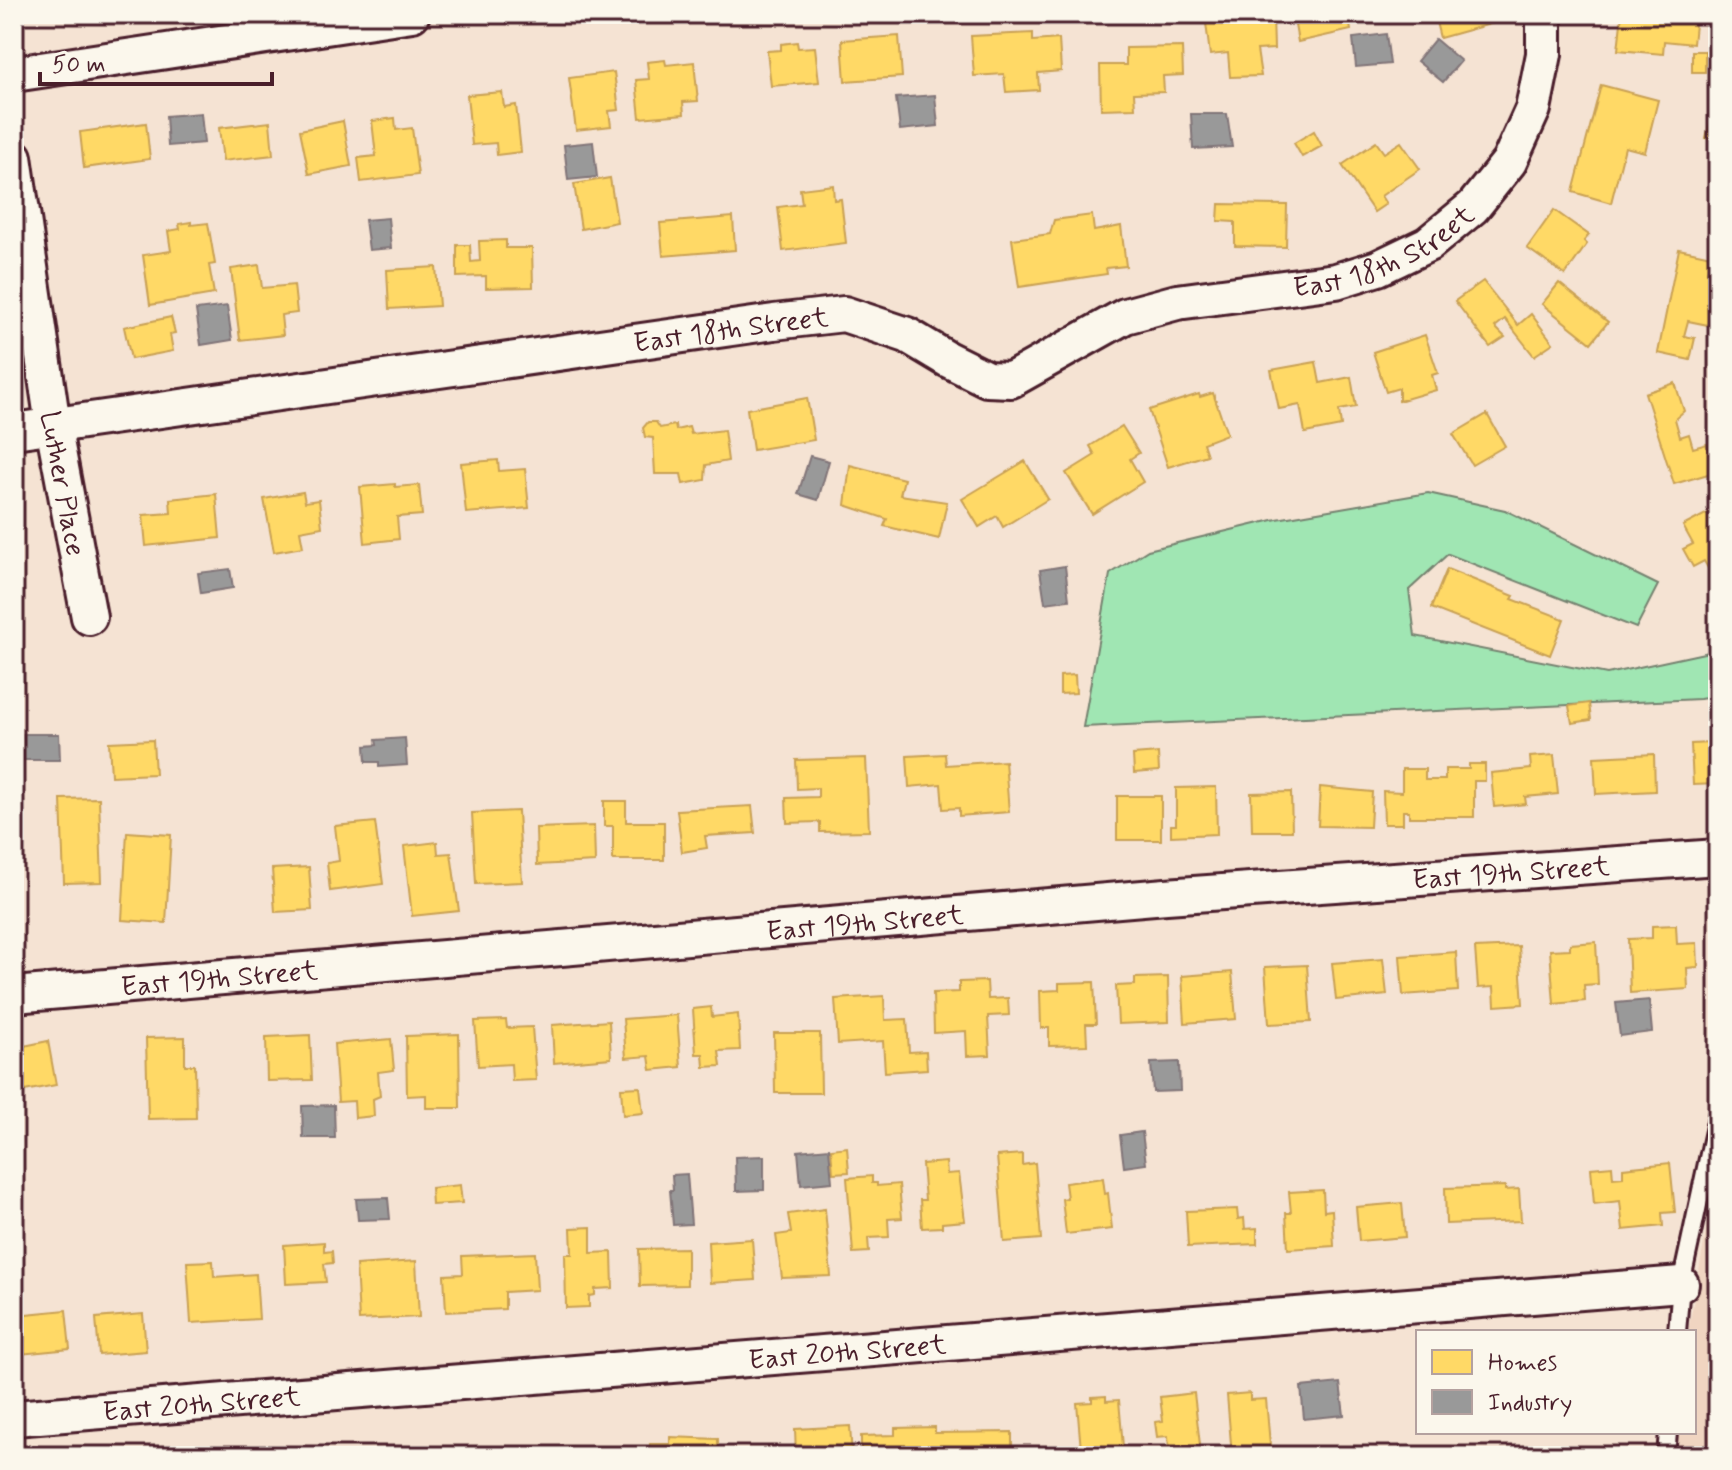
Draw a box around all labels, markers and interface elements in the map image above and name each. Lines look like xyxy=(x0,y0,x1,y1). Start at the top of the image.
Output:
scale bar xyxy=(40,36,272,86)
text: 50 m xyxy=(52,50,106,81)
street label: East 18th Street xyxy=(1291,197,1483,307)
street label: East 18th Street xyxy=(631,300,831,363)
street label: Luther Place xyxy=(30,409,93,559)
street label: East 19th Street xyxy=(1411,849,1611,900)
street label: East 19th Street xyxy=(765,897,966,951)
street label: East 19th Street xyxy=(119,953,320,1007)
street label: East 20th Street xyxy=(747,1327,948,1380)
legend xyxy=(1416,1330,1696,1434)
text: Homes xyxy=(1488,1348,1557,1379)
street label: East 20th Street xyxy=(101,1379,302,1432)
text: Industry xyxy=(1488,1388,1572,1419)

